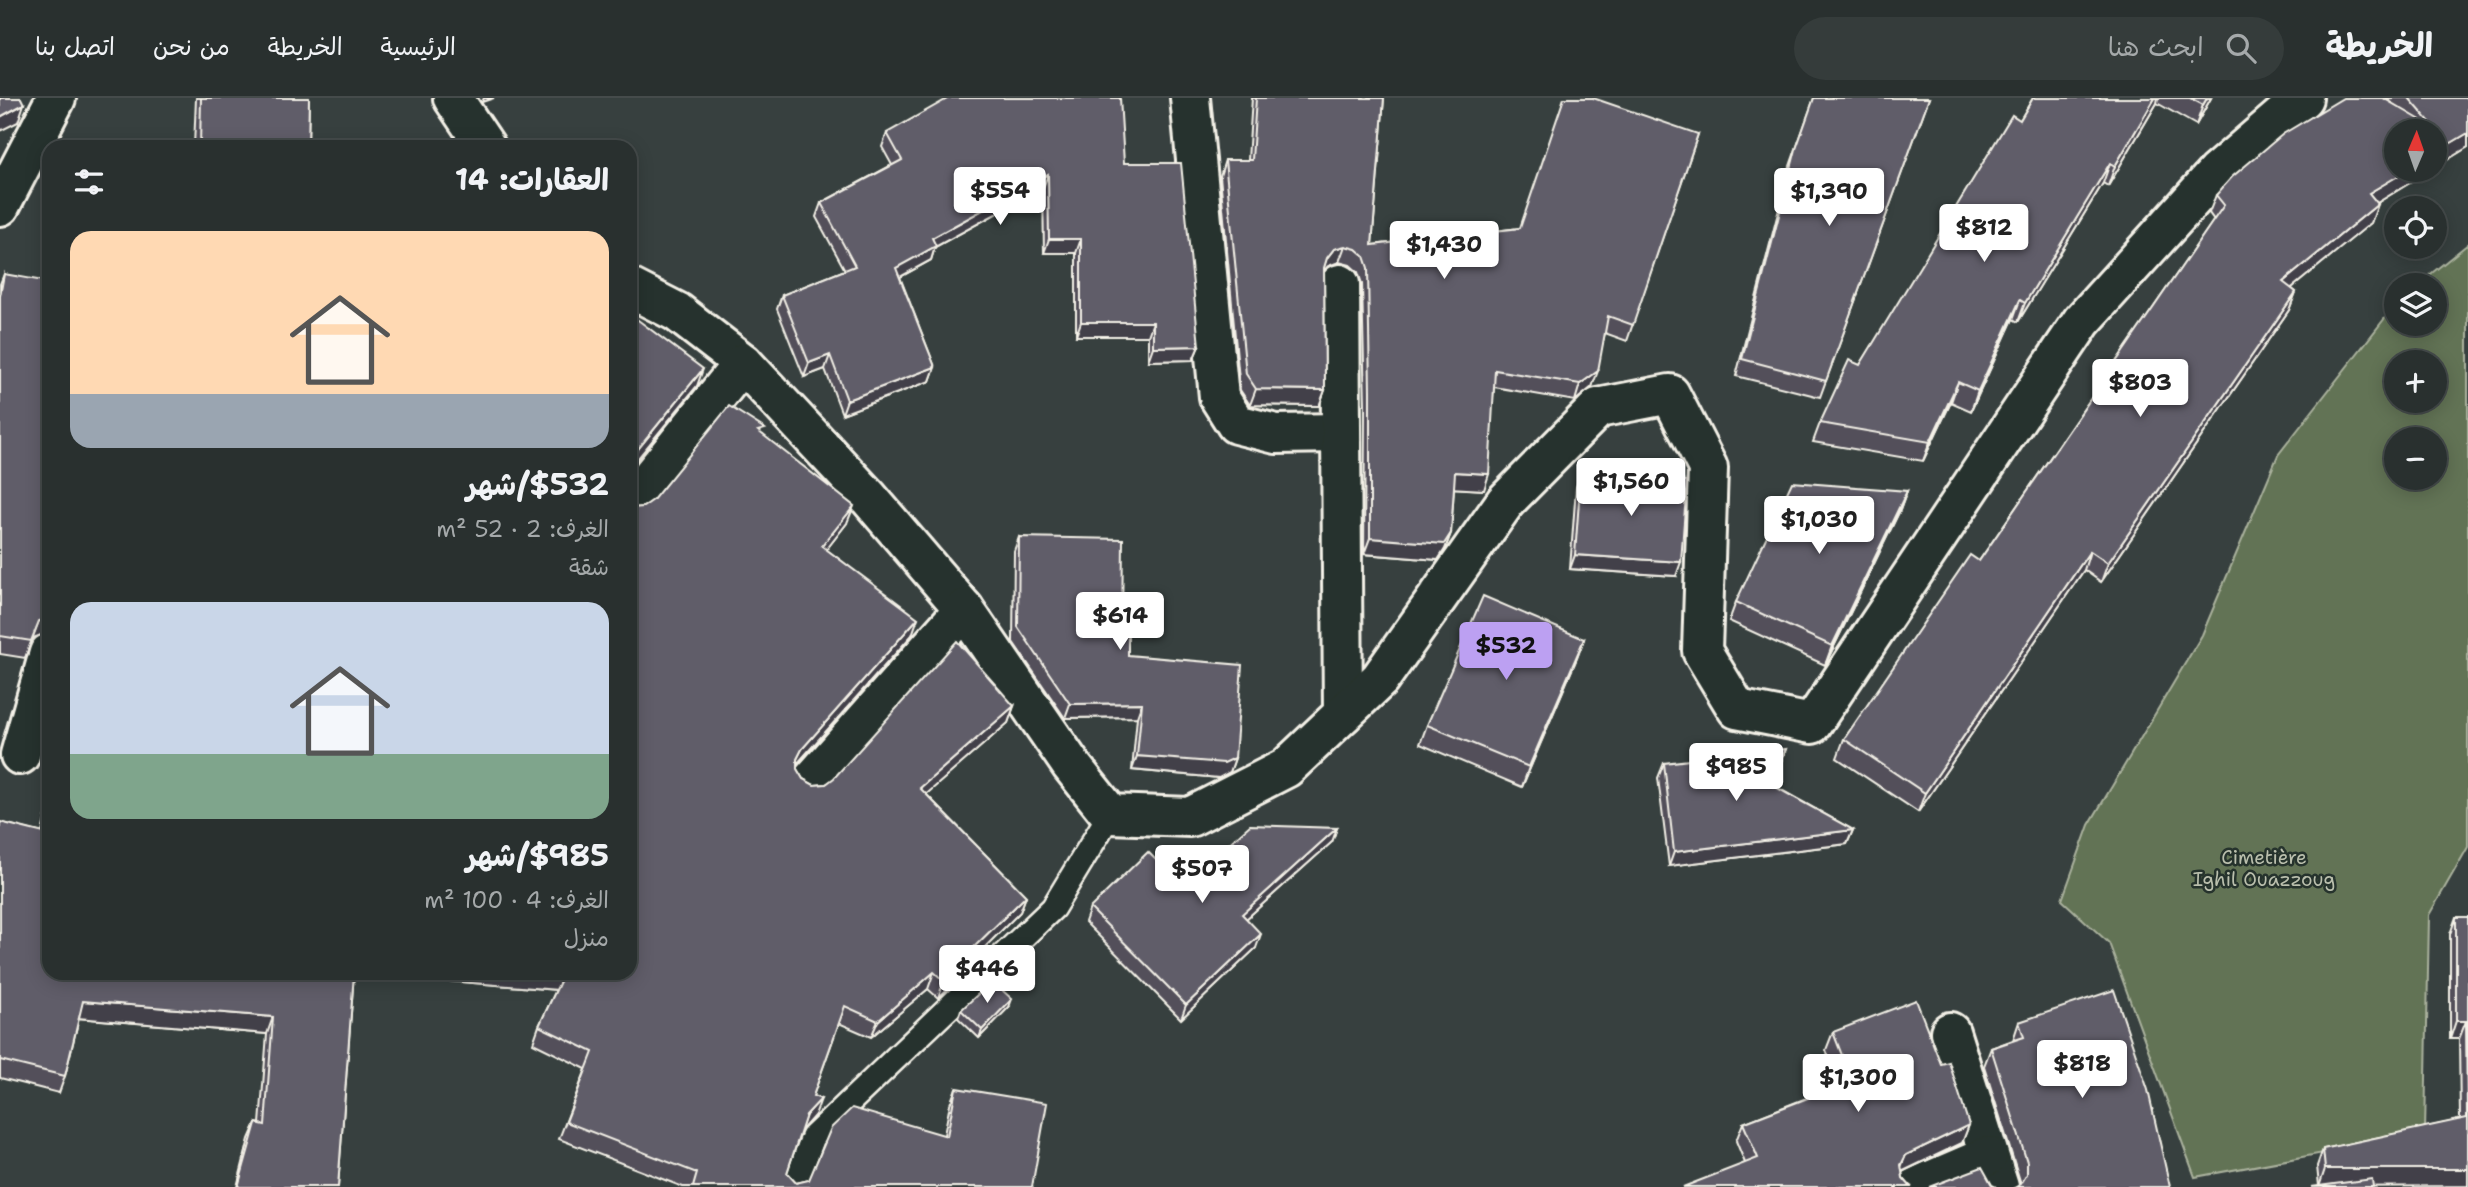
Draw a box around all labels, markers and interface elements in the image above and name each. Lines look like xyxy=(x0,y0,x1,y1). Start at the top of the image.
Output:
search box xyxy=(1794,17,2284,80)
text: الخريطة xyxy=(2326,23,2433,68)
text: ابحث هنا xyxy=(2108,29,2204,64)
icon: search xyxy=(2222,29,2260,67)
text: اتصل بنا xyxy=(35,31,115,63)
text: من نحن xyxy=(153,31,230,63)
text: الخريطة xyxy=(268,31,343,63)
text: الرئيسية xyxy=(381,31,456,63)
north arrow xyxy=(2384,119,2446,182)
map controls xyxy=(2384,119,2447,490)
text: العقارات: 14 xyxy=(455,159,609,200)
icon: filters xyxy=(70,163,108,201)
pin: $554 xyxy=(959,167,1041,227)
pin: $1,390 xyxy=(1772,169,1886,228)
text: $554 xyxy=(970,175,1030,205)
text: $1,390 xyxy=(1790,176,1868,206)
button: locate xyxy=(2384,196,2447,259)
pin: $812 xyxy=(1943,204,2025,264)
text: $812 xyxy=(1955,212,2013,242)
pin: $1,430 xyxy=(1387,222,1501,281)
text: $1,430 xyxy=(1406,229,1482,259)
button: layers xyxy=(2384,273,2447,336)
icon: home xyxy=(277,277,403,403)
button: + xyxy=(2384,350,2447,413)
pin: $803 xyxy=(2099,360,2181,419)
text: $803 xyxy=(2108,367,2172,397)
button: − xyxy=(2384,427,2447,490)
pin: $1,560 xyxy=(1574,458,1688,518)
text: $532/شهر xyxy=(466,464,609,505)
text: $1,560 xyxy=(1592,466,1670,496)
pin: $1,030 xyxy=(1762,496,1876,556)
text: $1,030 xyxy=(1780,504,1858,534)
text: الغرف: 2 · 52 m² xyxy=(436,514,609,544)
text: شقة xyxy=(569,552,609,582)
pin: $614 xyxy=(1079,592,1161,652)
text: $614 xyxy=(1092,600,1148,630)
pin: $532 xyxy=(1465,622,1547,682)
text: $532 xyxy=(1475,630,1537,660)
icon: home xyxy=(277,648,403,774)
pin: $985 xyxy=(1695,744,1777,803)
text: $985 xyxy=(1705,751,1767,781)
text: $985/شهر xyxy=(466,835,609,876)
park label: Cimetière Ighil Ouazzoug xyxy=(2193,845,2335,892)
pin: $507 xyxy=(1161,846,1243,905)
text: $507 xyxy=(1171,853,1233,883)
text: الغرف: 4 · 100 m² xyxy=(424,885,609,915)
text: منزل xyxy=(564,923,609,953)
pin: $446 xyxy=(946,946,1028,1005)
text: $446 xyxy=(955,953,1019,983)
pin: $818 xyxy=(2041,1040,2123,1100)
text: $818 xyxy=(2053,1048,2111,1078)
pin: $1,300 xyxy=(1801,1054,1915,1114)
text: $1,300 xyxy=(1819,1062,1897,1092)

